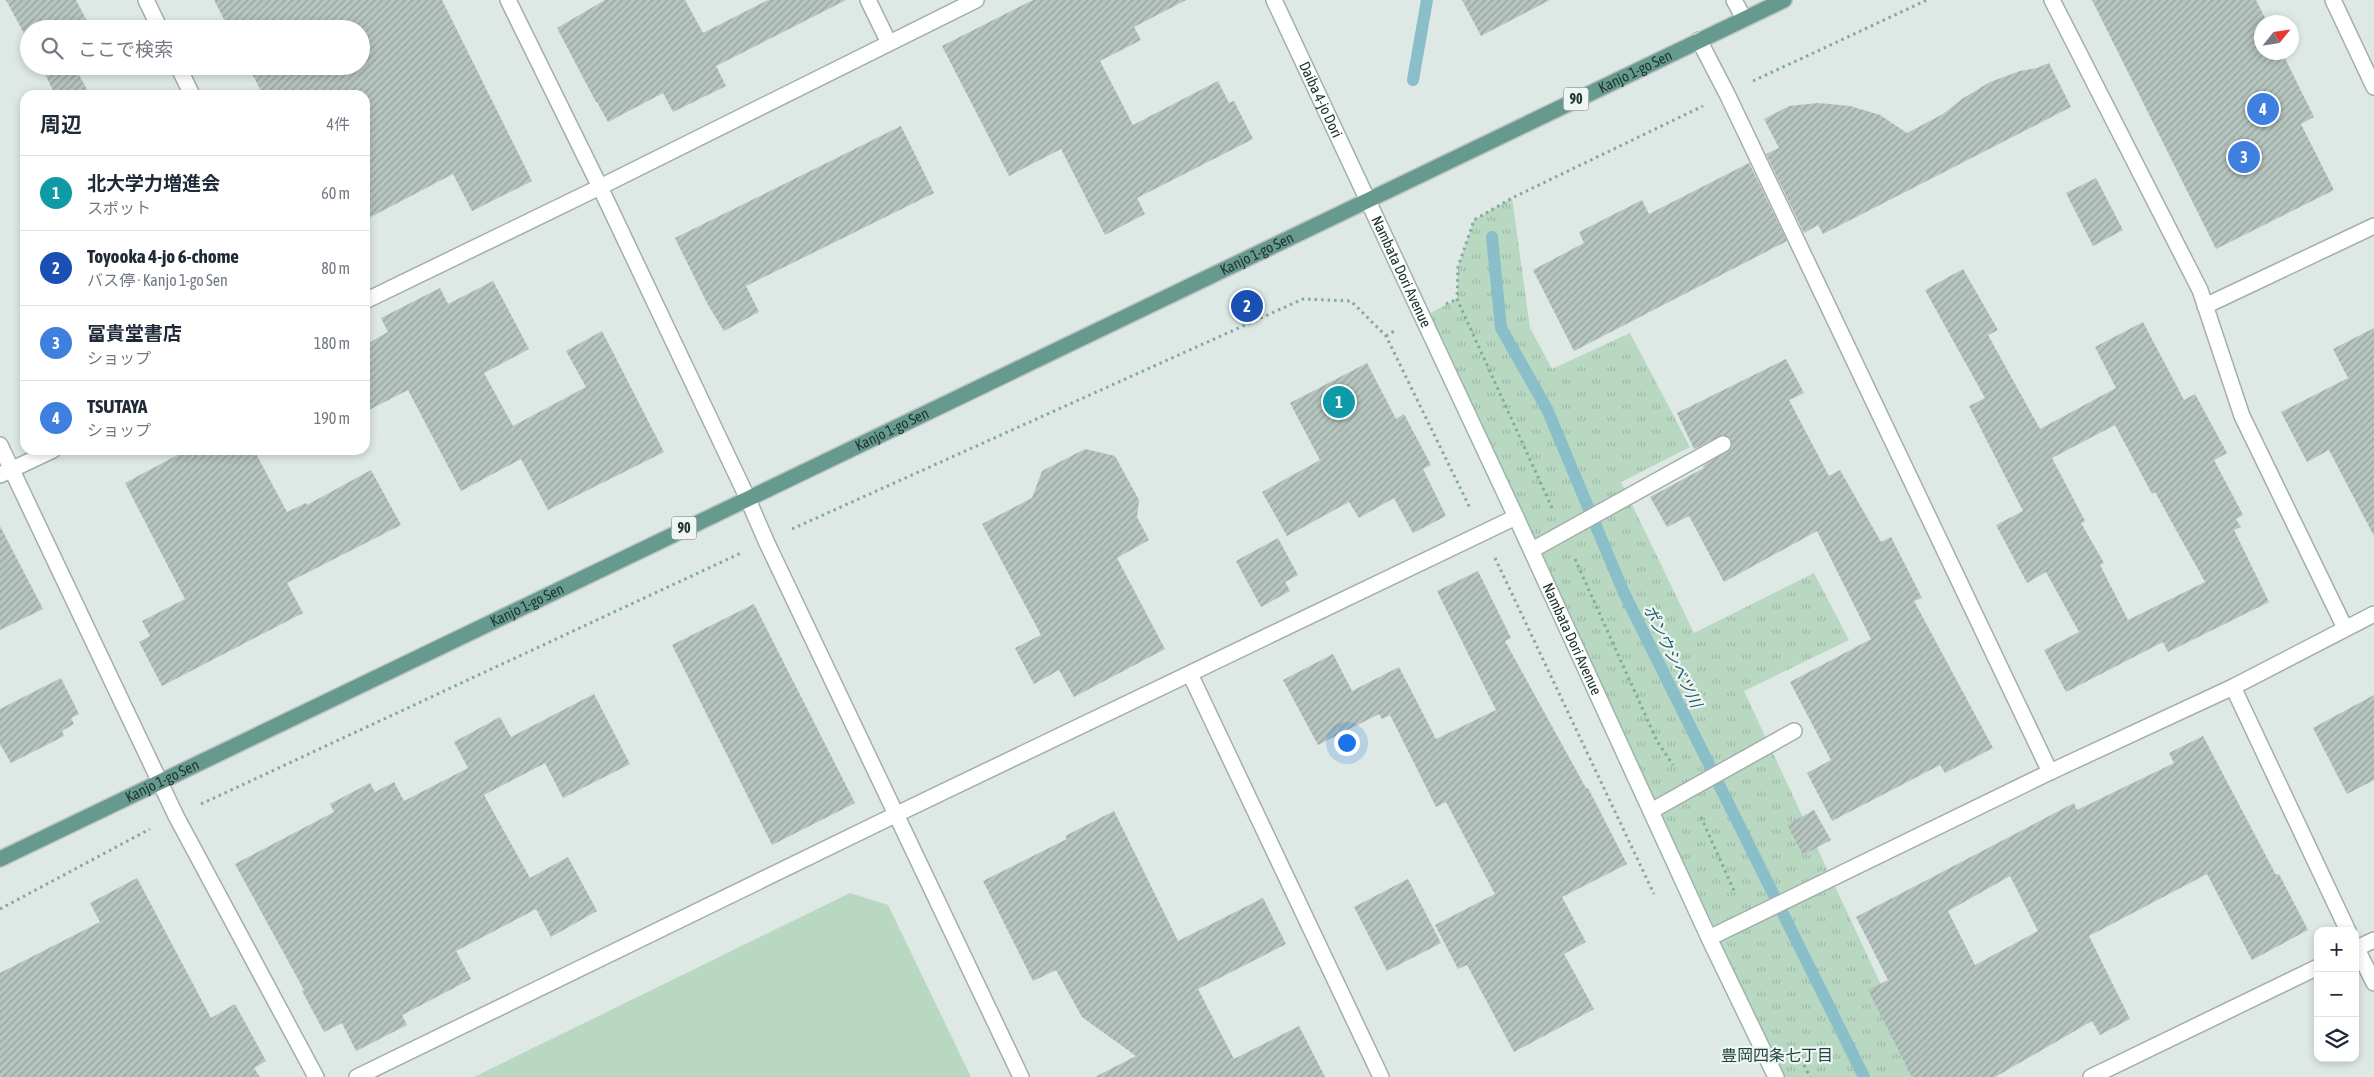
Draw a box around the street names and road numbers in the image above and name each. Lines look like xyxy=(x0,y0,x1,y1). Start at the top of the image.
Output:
street label: Kanjo 1-go Sen xyxy=(1596,46,1675,96)
street label: Daiba 4-jo Dori xyxy=(1296,59,1346,140)
road number: 90 xyxy=(1564,88,1588,110)
street label: Nambata Dori Avenue xyxy=(1368,213,1435,330)
street label: Kanjo 1-go Sen xyxy=(1217,228,1296,278)
street label: Kanjo 1-go Sen xyxy=(852,404,931,454)
road number: 90 xyxy=(672,516,696,540)
street label: Kanjo 1-go Sen xyxy=(487,580,566,630)
street label: Nambata Dori Avenue xyxy=(1539,580,1605,698)
street label: Kanjo 1-go Sen xyxy=(122,756,202,805)

